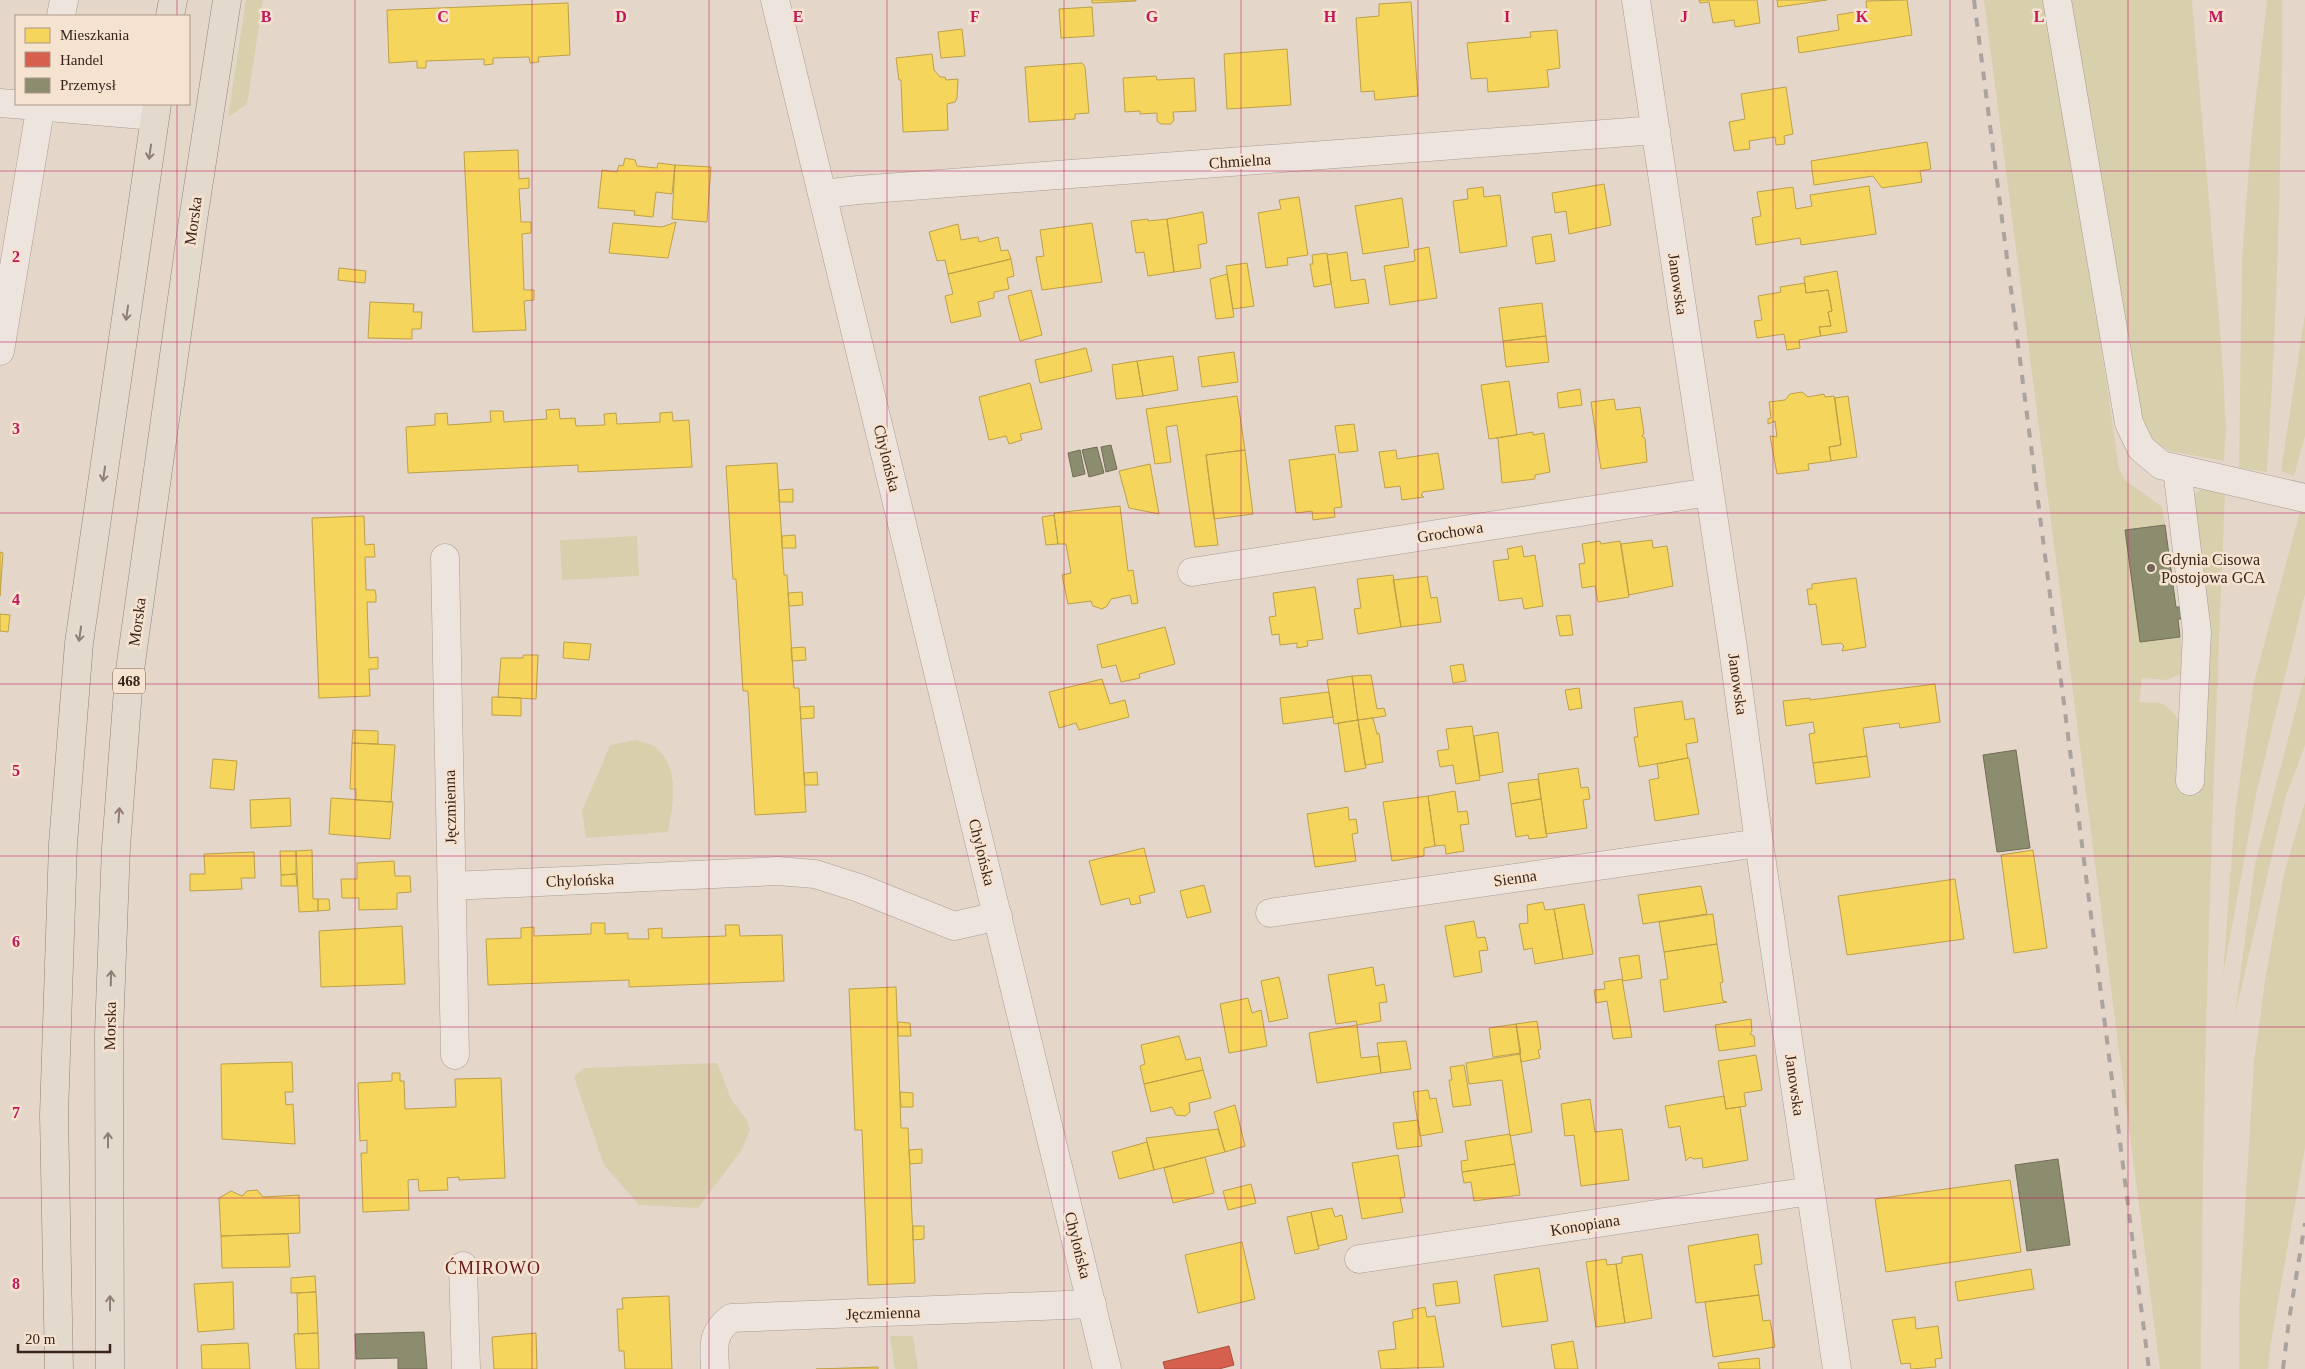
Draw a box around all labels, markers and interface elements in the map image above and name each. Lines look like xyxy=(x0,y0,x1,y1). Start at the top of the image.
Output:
text: B xyxy=(261,8,272,25)
text: C xyxy=(437,8,449,25)
text: D xyxy=(615,8,627,25)
text: E xyxy=(793,8,803,25)
text: F xyxy=(970,8,980,25)
text: G xyxy=(1146,8,1159,25)
text: H xyxy=(1324,8,1337,25)
text: I xyxy=(1504,8,1510,25)
text: J xyxy=(1680,8,1688,25)
text: K xyxy=(1856,8,1869,25)
text: L xyxy=(2034,8,2044,25)
text: M xyxy=(2208,8,2224,25)
legend xyxy=(15,15,190,105)
text: Mieszkania xyxy=(60,27,129,43)
text: Handel xyxy=(60,52,103,68)
text: Przemysł xyxy=(60,77,117,93)
one-way arrow xyxy=(145,144,155,160)
street label: Chmielna xyxy=(1208,150,1272,172)
street label: Morska xyxy=(181,196,205,246)
text: 2 xyxy=(12,248,20,265)
street label: Janowska xyxy=(1665,252,1691,316)
one-way arrow xyxy=(122,305,132,321)
text: 3 xyxy=(12,420,20,437)
street label: Chylońska xyxy=(870,423,904,494)
one-way arrow xyxy=(98,465,108,481)
street label: Grochowa xyxy=(1416,518,1484,546)
place label: Gdynia Cisowa Postojowa GCA xyxy=(2161,551,2266,587)
marker: Gdynia Cisowa Postojowa GCA xyxy=(2145,562,2157,574)
text: 4 xyxy=(12,591,20,608)
street label: Morska xyxy=(125,597,149,647)
one-way arrow xyxy=(75,626,85,642)
street label: Janowska xyxy=(1725,652,1751,716)
road number: 468 xyxy=(113,668,145,694)
text: 5 xyxy=(12,762,20,779)
street label: Jęczmienna xyxy=(441,770,460,844)
one-way arrow xyxy=(114,808,123,824)
street label: Chylońska xyxy=(965,817,999,888)
street label: Sienna xyxy=(1492,867,1538,889)
street label: Chylońska xyxy=(545,870,615,891)
text: 6 xyxy=(12,933,20,950)
one-way arrow xyxy=(106,970,116,986)
street label: Morska xyxy=(101,1001,119,1051)
street label: Janowska xyxy=(1782,1053,1808,1117)
text: 7 xyxy=(12,1104,20,1121)
one-way arrow xyxy=(103,1133,113,1149)
street label: Chylońska xyxy=(1061,1210,1095,1281)
street label: Konopiana xyxy=(1549,1211,1621,1240)
district label: ĆMIROWO xyxy=(445,1257,541,1278)
text: 8 xyxy=(12,1275,20,1292)
one-way arrow xyxy=(105,1295,115,1312)
street label: Jęczmienna xyxy=(845,1303,921,1324)
scale bar xyxy=(18,1322,110,1354)
text: 20 m xyxy=(25,1331,56,1347)

